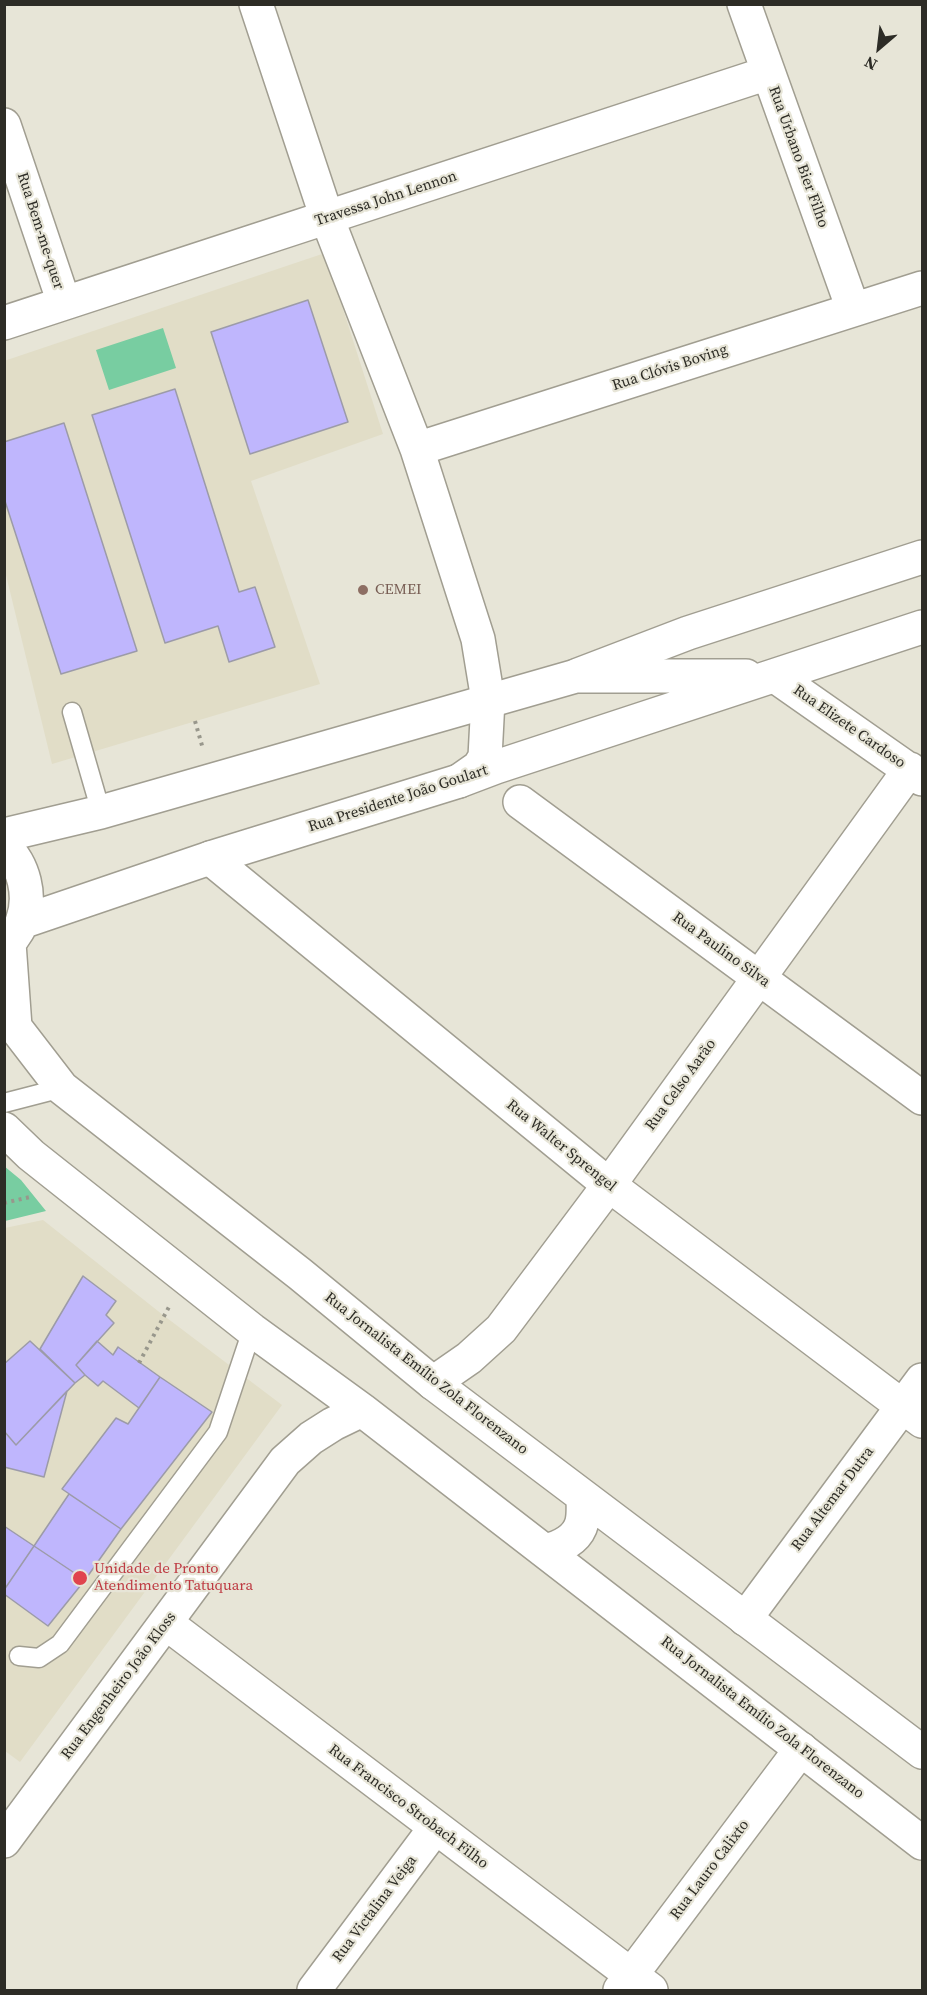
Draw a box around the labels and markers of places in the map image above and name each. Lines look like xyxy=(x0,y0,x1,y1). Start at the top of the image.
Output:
place label: CEMEI xyxy=(375,581,422,599)
marker: CEMEI xyxy=(356,583,370,597)
place label: Unidade de Pronto Atendimento Tatuquara xyxy=(94,1560,253,1595)
marker: Unidade de Pronto Atendimento Tatuquara xyxy=(71,1569,89,1587)

